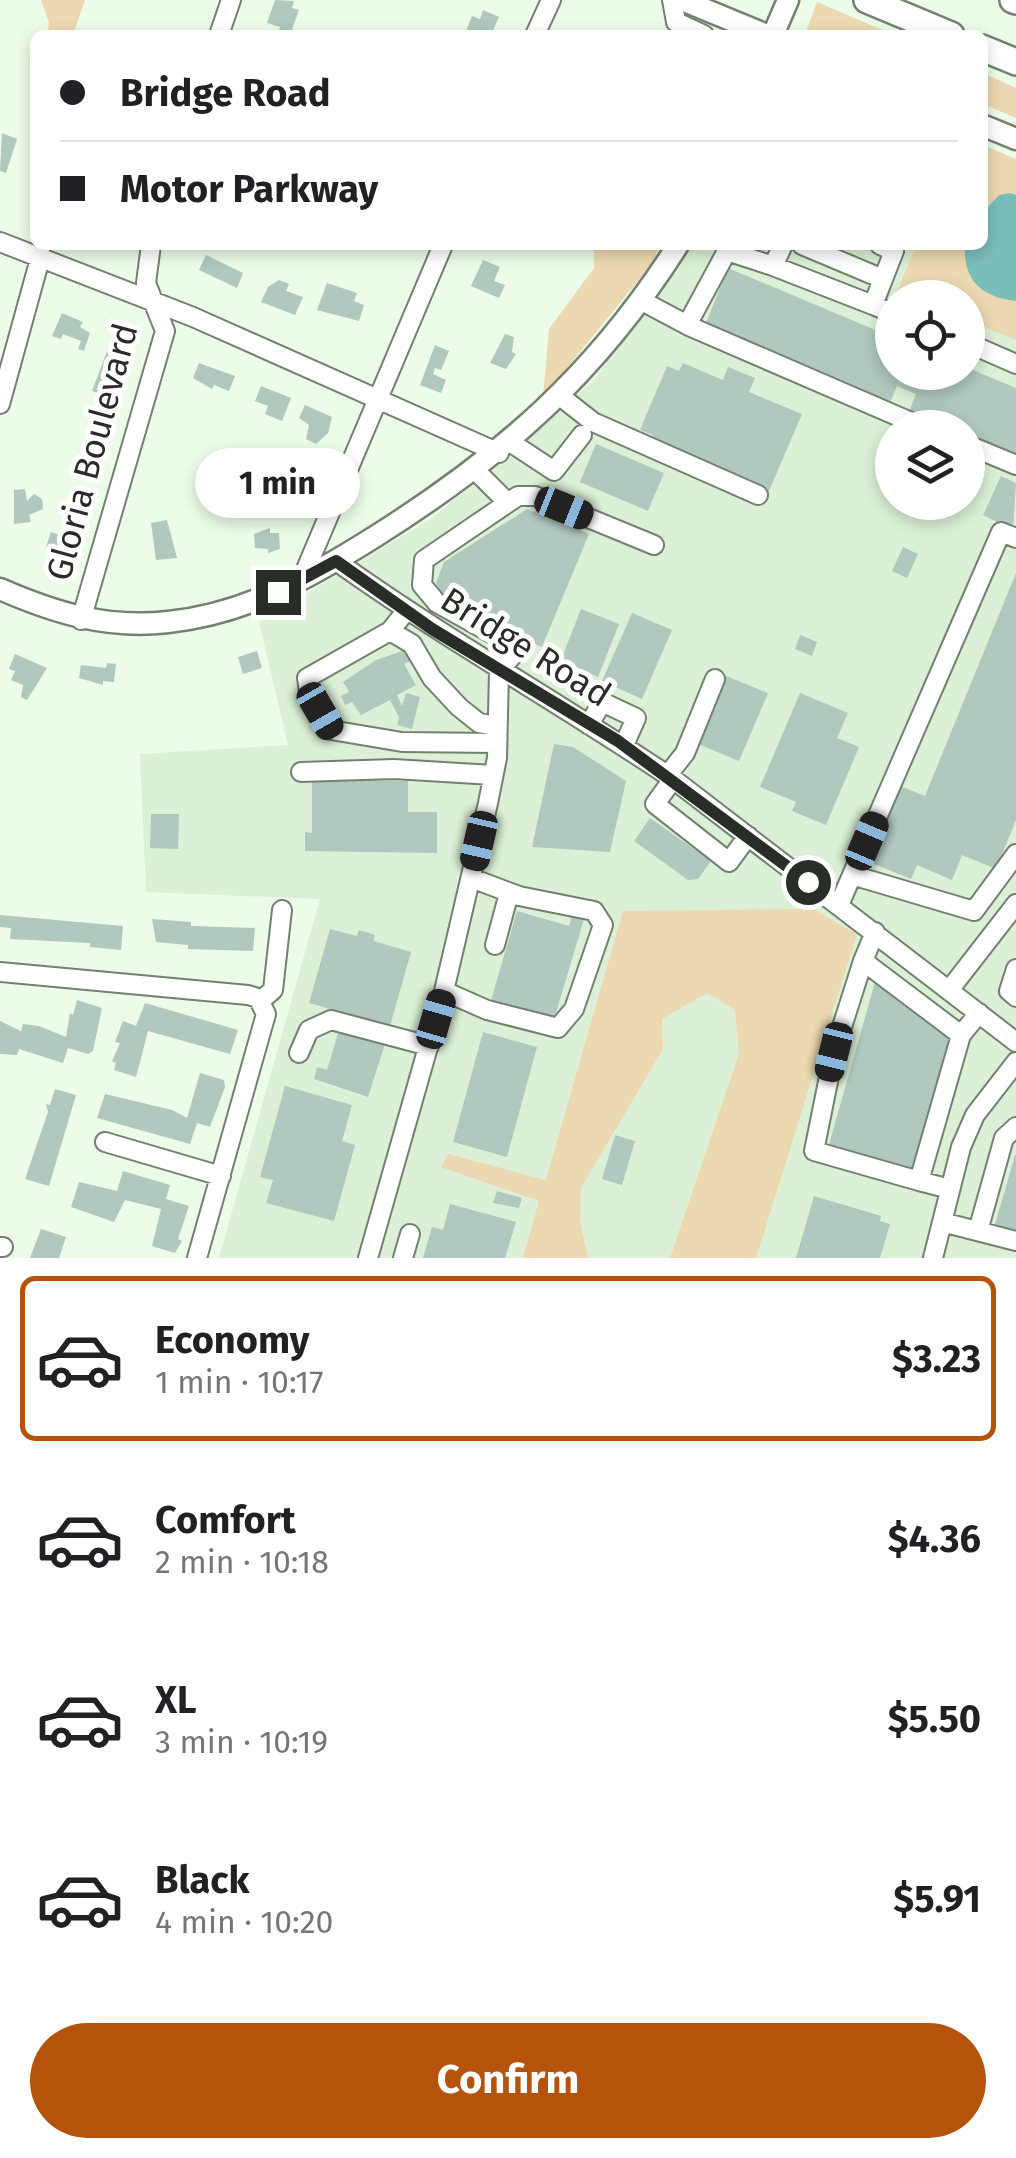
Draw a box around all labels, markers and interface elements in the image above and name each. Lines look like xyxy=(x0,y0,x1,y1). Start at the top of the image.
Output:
text: Bridge Road xyxy=(120,70,331,116)
text: Motor Parkway xyxy=(120,166,378,212)
map controls xyxy=(875,280,985,520)
button: locate xyxy=(875,280,985,390)
street label: Gloria Boulevard xyxy=(37,319,147,585)
button: layers xyxy=(875,410,985,520)
callout: 1 min xyxy=(196,447,360,517)
text: 1 min xyxy=(239,464,316,502)
car xyxy=(531,483,597,533)
route end xyxy=(256,570,301,615)
street label: Bridge Road xyxy=(433,578,619,716)
car xyxy=(292,678,348,744)
car xyxy=(458,808,500,874)
car xyxy=(841,808,893,874)
route start xyxy=(786,860,831,905)
car xyxy=(413,986,459,1052)
car xyxy=(812,1019,856,1085)
icon: car xyxy=(35,1314,125,1404)
text: Economy xyxy=(155,1317,310,1363)
text: $3.23 xyxy=(892,1336,981,1382)
text: 1 min · 10:17 xyxy=(155,1363,323,1401)
icon: car xyxy=(35,1494,125,1584)
text: Comfort xyxy=(155,1497,296,1543)
text: $4.36 xyxy=(888,1516,981,1562)
text: 2 min · 10:18 xyxy=(155,1543,329,1581)
icon: car xyxy=(35,1674,125,1764)
text: XL xyxy=(155,1677,197,1723)
text: $5.50 xyxy=(888,1696,981,1742)
text: 3 min · 10:19 xyxy=(155,1723,328,1761)
icon: car xyxy=(35,1854,125,1944)
text: Black xyxy=(155,1857,250,1903)
text: $5.91 xyxy=(893,1876,981,1922)
text: 4 min · 10:20 xyxy=(155,1903,333,1941)
button: Confirm xyxy=(30,2023,986,2138)

